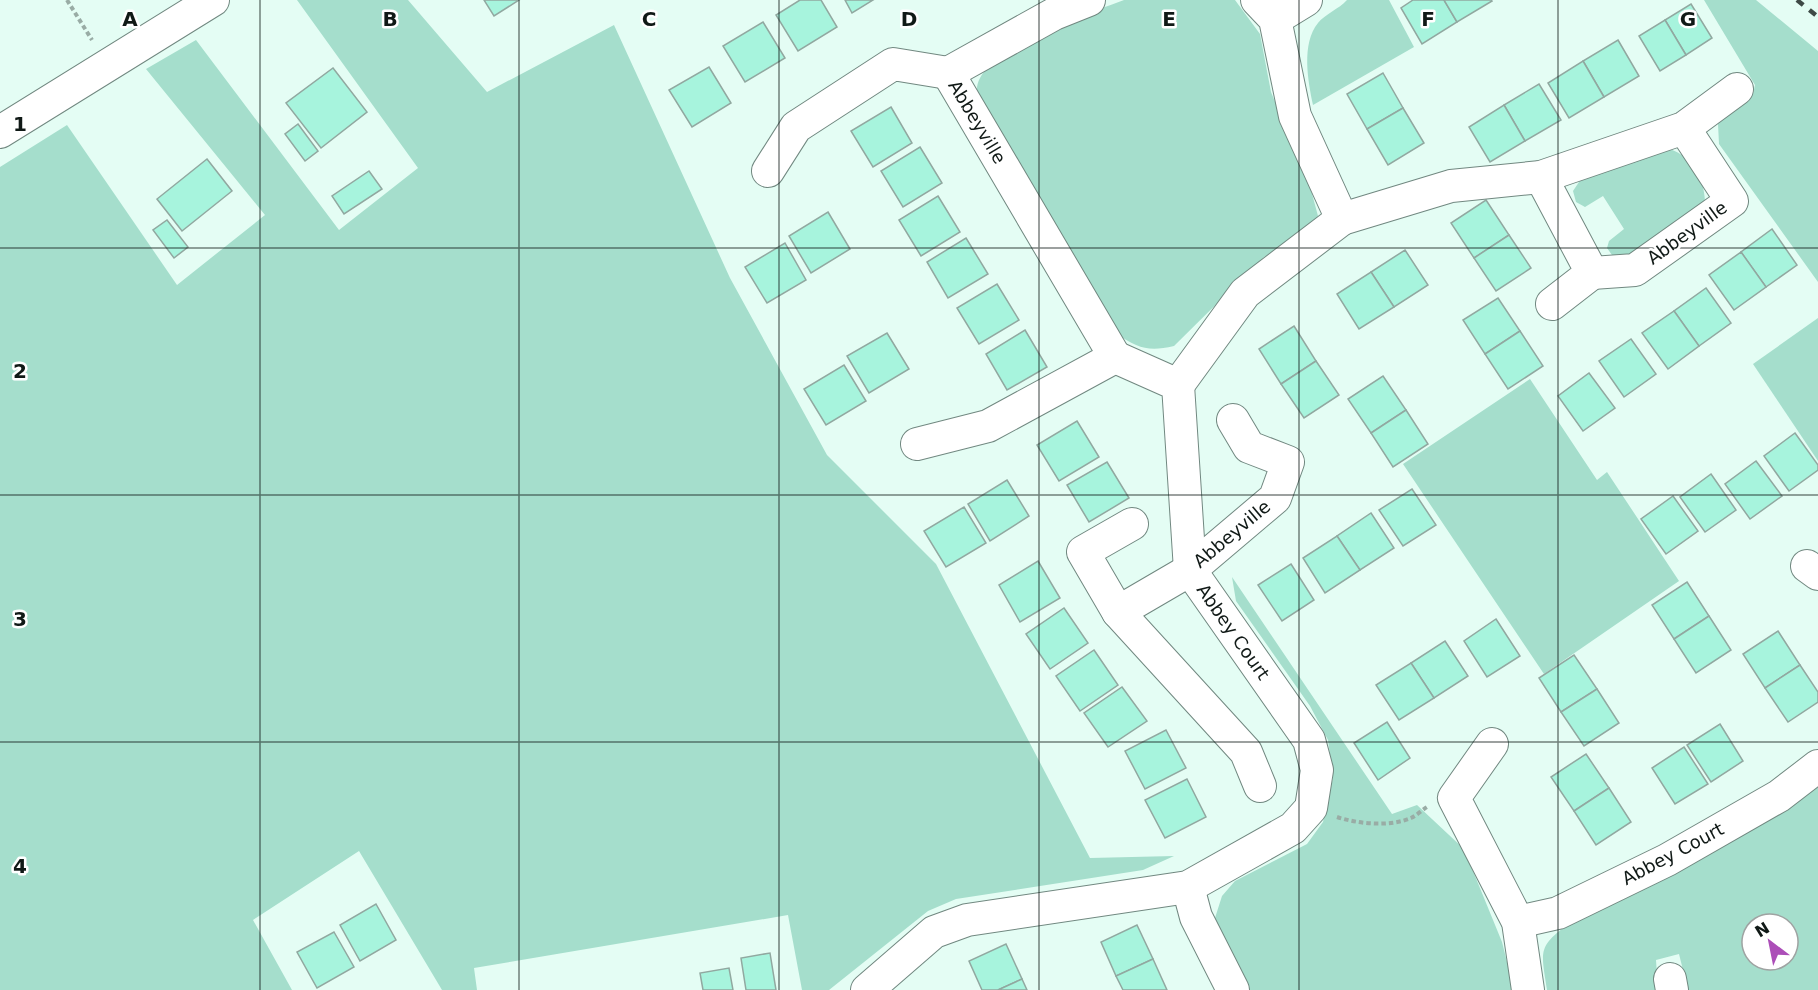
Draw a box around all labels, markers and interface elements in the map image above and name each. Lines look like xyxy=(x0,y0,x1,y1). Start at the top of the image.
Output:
text: A xyxy=(122,7,138,31)
text: B xyxy=(382,7,398,31)
text: C xyxy=(642,7,656,31)
text: D xyxy=(901,7,917,31)
text: E xyxy=(1162,7,1176,31)
text: F xyxy=(1421,7,1435,31)
text: G xyxy=(1680,7,1696,31)
street label: Abbeyville xyxy=(944,76,1011,167)
text: 1 xyxy=(13,112,27,136)
street label: Abbeyville xyxy=(1643,197,1731,269)
text: 2 xyxy=(13,359,27,383)
street label: Abbeyville xyxy=(1189,495,1274,572)
street label: Abbey Court xyxy=(1193,580,1274,684)
text: 3 xyxy=(13,607,27,631)
street label: Abbey Court xyxy=(1618,818,1727,889)
text: 4 xyxy=(13,854,27,878)
north arrow xyxy=(1740,912,1800,972)
text: N xyxy=(1752,918,1773,941)

